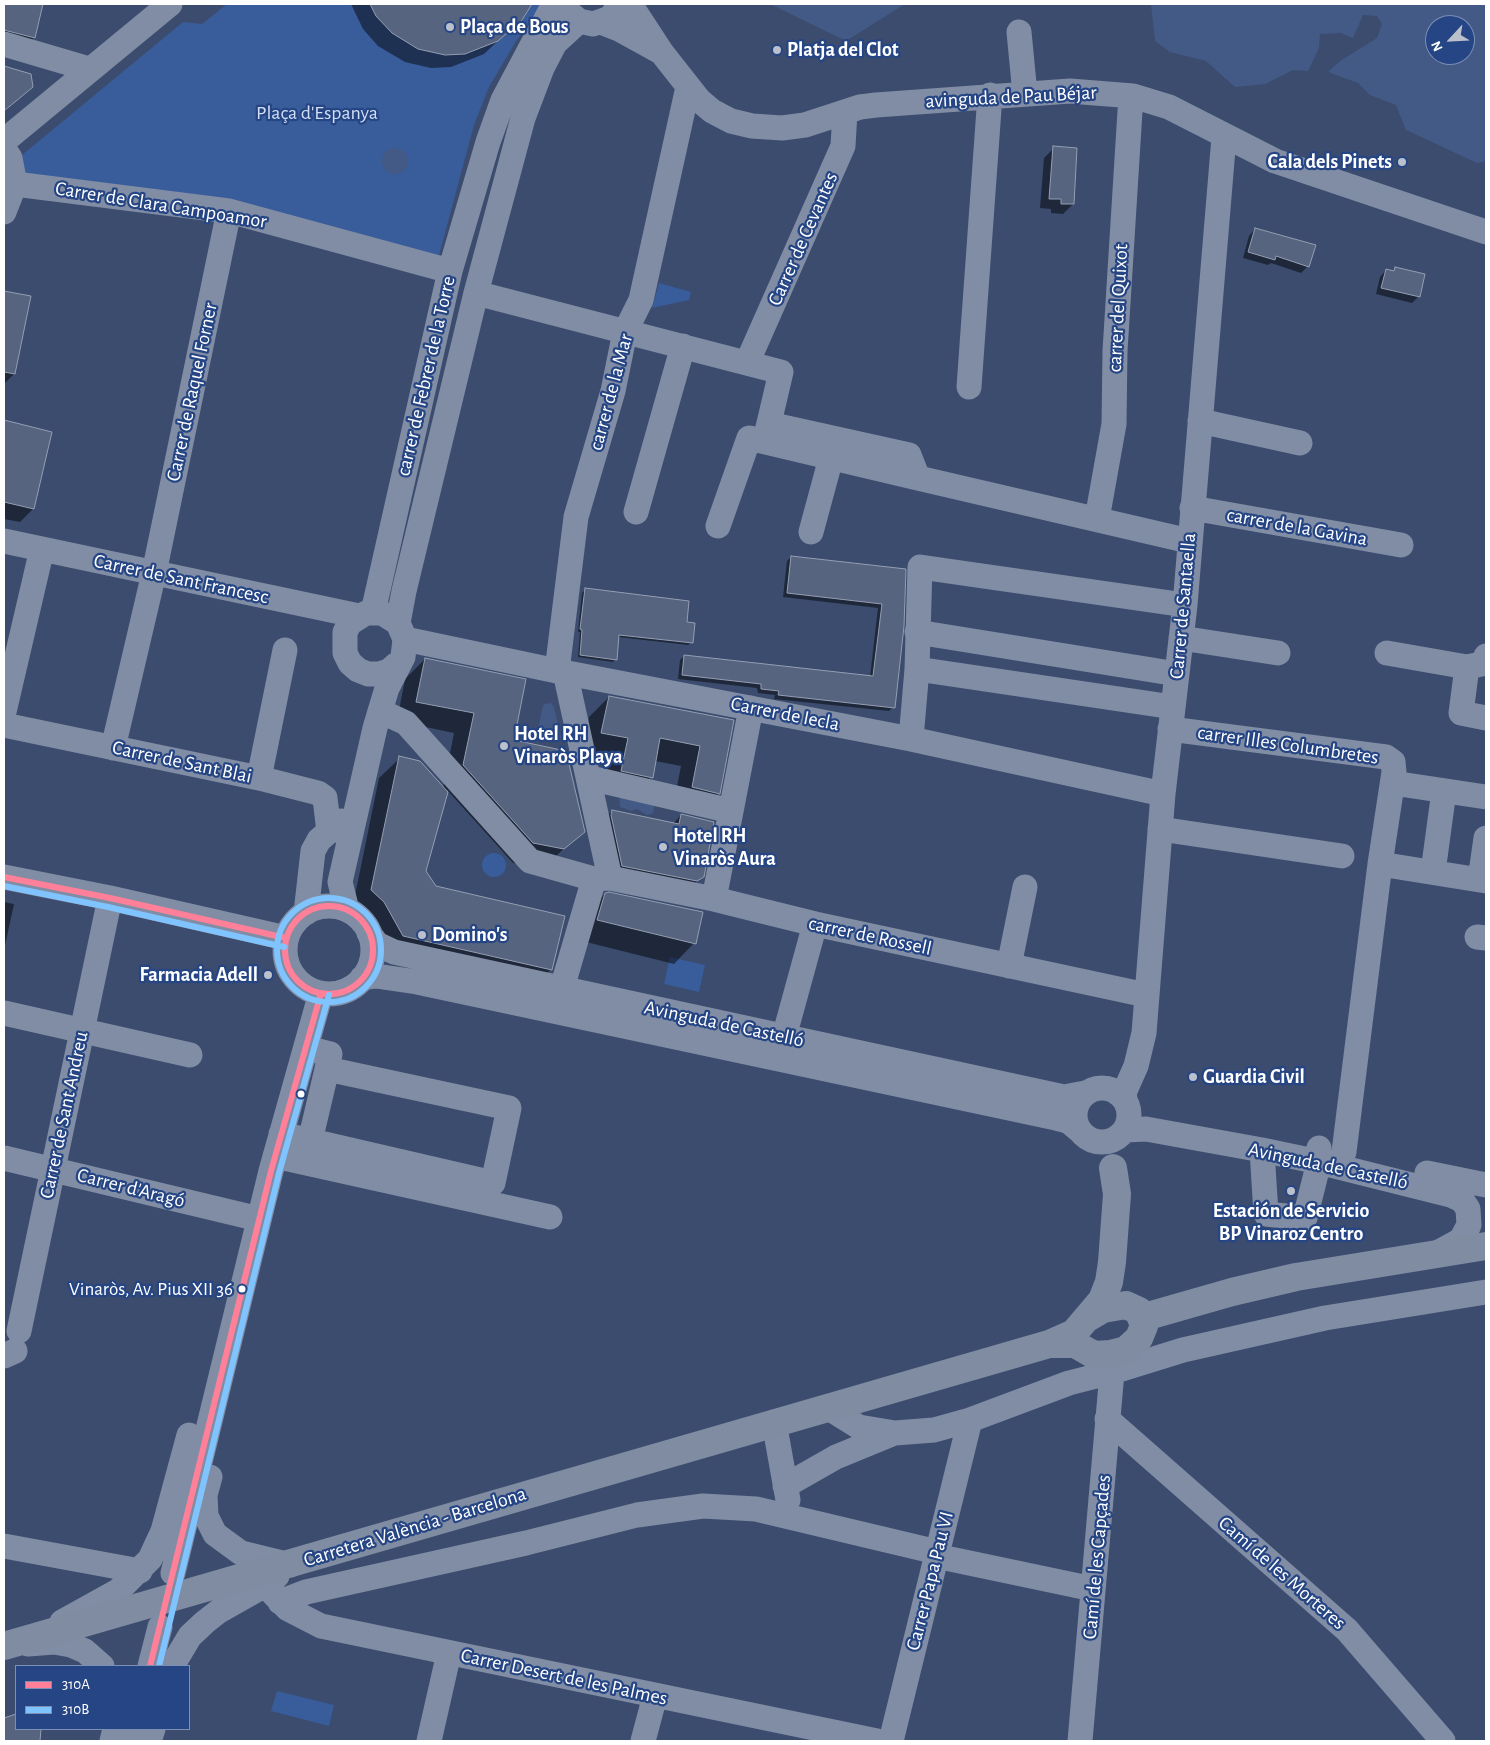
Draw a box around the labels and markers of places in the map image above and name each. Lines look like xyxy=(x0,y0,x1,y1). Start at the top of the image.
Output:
place label: Plaça de Bous xyxy=(460,15,569,39)
marker: Plaça de Bous xyxy=(444,21,456,33)
place label: Platja del Clot xyxy=(787,38,899,62)
marker: Platja del Clot xyxy=(771,44,783,56)
place label: Cala dels Pinets xyxy=(1268,150,1392,174)
marker: Cala dels Pinets xyxy=(1396,156,1408,168)
place label: Hotel RH Vinaròs Playa xyxy=(514,722,623,769)
marker: Hotel RH Vinaròs Playa xyxy=(498,740,510,752)
place label: Hotel RH Vinaròs Aura xyxy=(673,824,776,871)
marker: Hotel RH Vinaròs Aura xyxy=(657,841,669,853)
place label: Domino's xyxy=(432,923,508,947)
marker: Domino's xyxy=(416,929,428,941)
place label: Farmacia Adell xyxy=(140,963,258,987)
marker: Farmacia Adell xyxy=(262,969,274,981)
place label: Guardia Civil xyxy=(1203,1065,1305,1089)
marker: Guardia Civil xyxy=(1187,1071,1199,1083)
unlabelled marker xyxy=(296,1089,306,1099)
marker: Estación de Servicio BP Vinaroz Centro xyxy=(1285,1185,1297,1197)
place label: Estación de Servicio BP Vinaroz Centro xyxy=(1213,1199,1369,1246)
place label: Vinaròs, Av. Pius XII 36 xyxy=(69,1278,233,1300)
marker: Vinaròs, Av. Pius XII 36 xyxy=(237,1284,247,1294)

